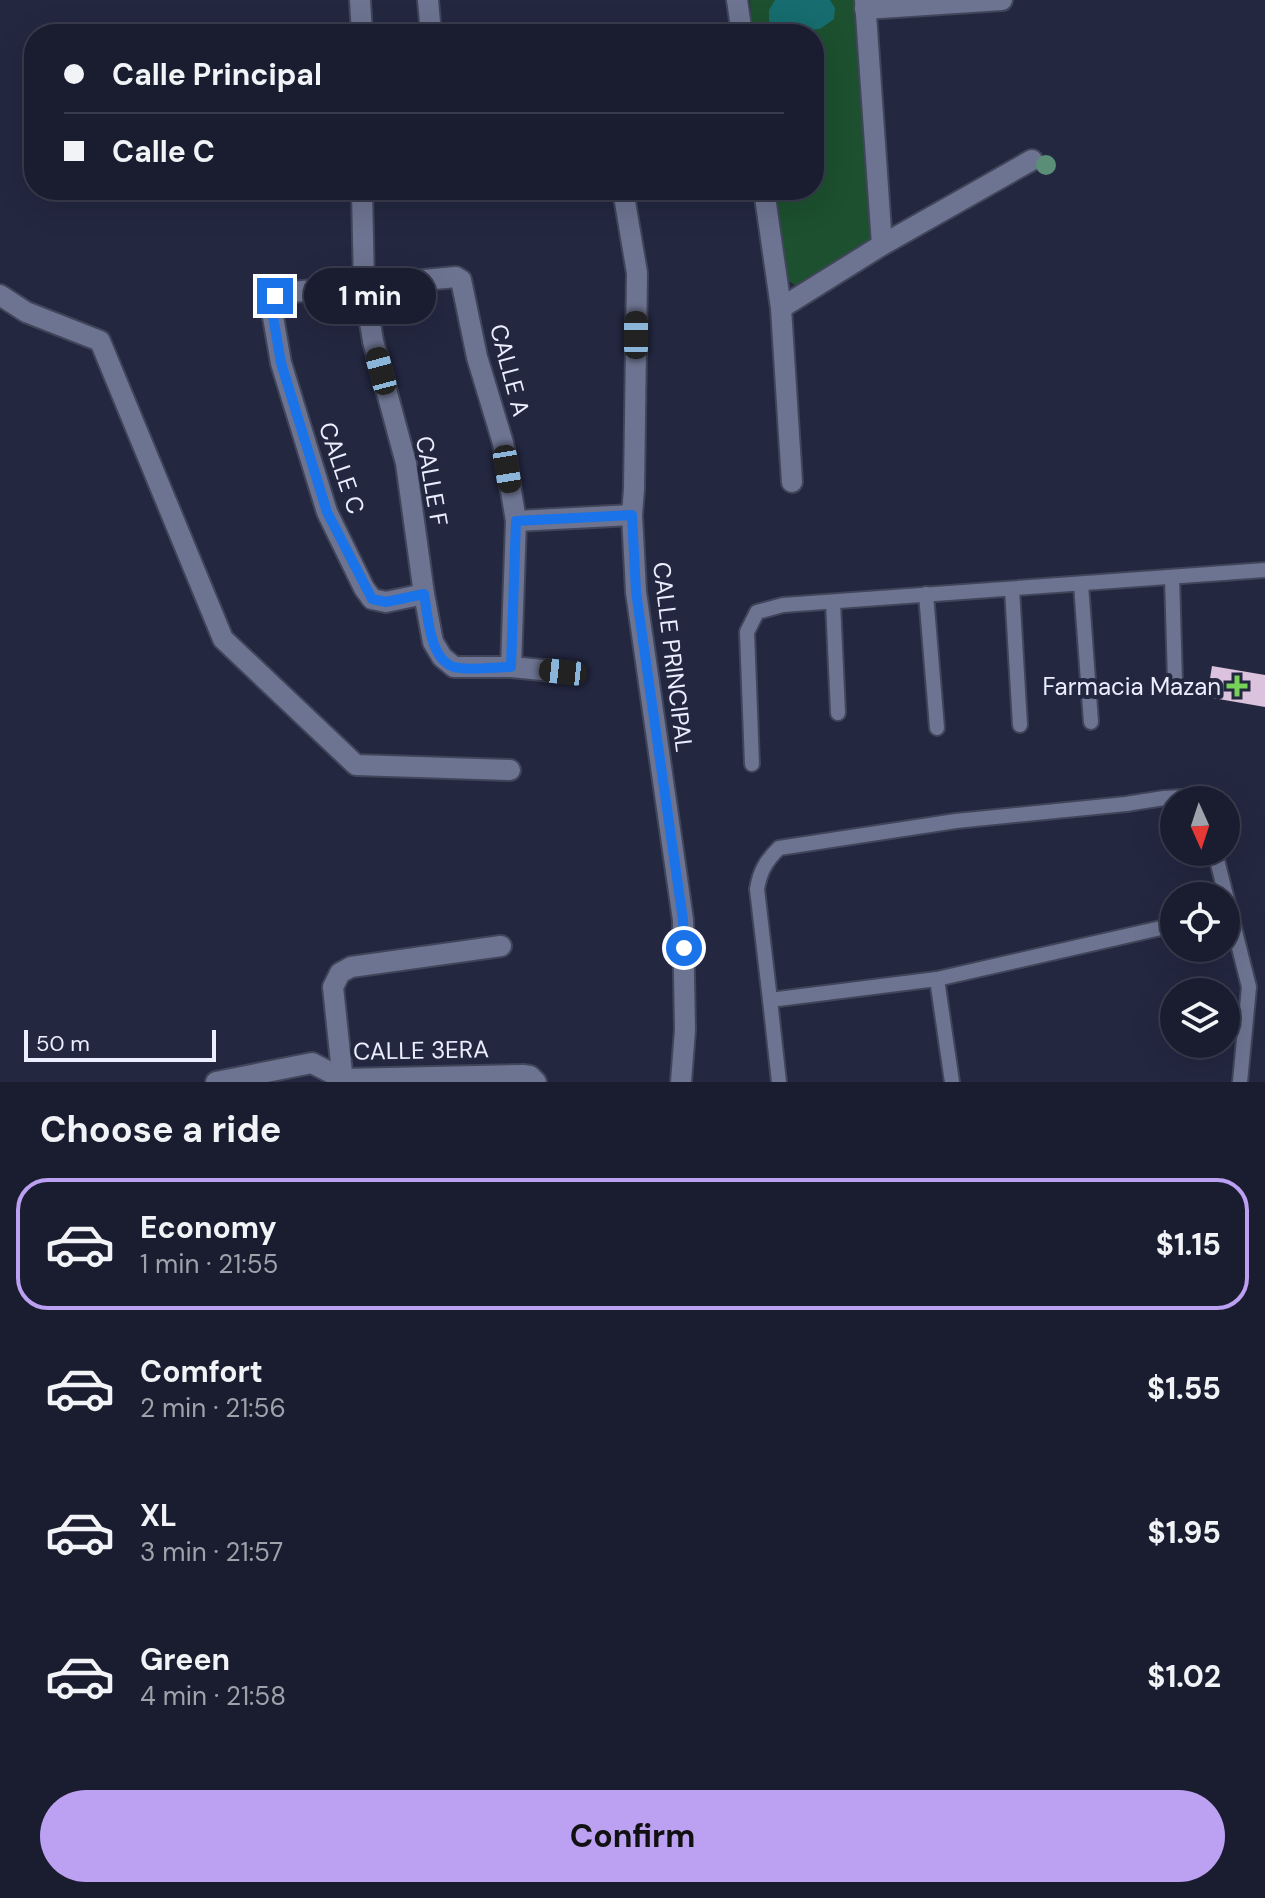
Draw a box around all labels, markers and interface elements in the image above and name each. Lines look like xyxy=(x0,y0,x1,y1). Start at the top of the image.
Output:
text: Calle Principal xyxy=(112,55,322,94)
text: Calle C xyxy=(112,132,215,171)
callout: 1 min xyxy=(303,268,435,324)
route end xyxy=(257,278,293,314)
text: 1 min xyxy=(338,279,402,313)
car xyxy=(624,311,648,359)
street label: CALLE A xyxy=(483,321,537,419)
car xyxy=(363,345,399,397)
street label: CALLE C xyxy=(312,418,372,518)
street label: CALLE F xyxy=(409,434,455,529)
car xyxy=(491,443,523,495)
street label: CALLE PRINCIPAL xyxy=(646,560,700,754)
car xyxy=(538,658,588,686)
place label: Farmacia Mazan xyxy=(1043,671,1221,702)
marker: Farmacia Mazan xyxy=(1228,677,1246,695)
north arrow xyxy=(1160,786,1240,866)
map controls xyxy=(1160,786,1240,1058)
button: locate xyxy=(1160,882,1240,962)
route start xyxy=(666,930,702,966)
button: layers xyxy=(1160,978,1240,1058)
scale bar xyxy=(24,1026,216,1062)
text: 50 m xyxy=(36,1029,90,1058)
street label: CALLE 3ERA xyxy=(353,1033,489,1067)
text: Choose a ride xyxy=(40,1106,281,1153)
icon: car xyxy=(44,1208,116,1280)
text: Economy xyxy=(140,1208,277,1247)
text: $1.15 xyxy=(1156,1225,1221,1264)
text: 1 min · 21:55 xyxy=(140,1247,278,1281)
icon: car xyxy=(44,1352,116,1424)
text: Comfort xyxy=(140,1352,263,1391)
text: $1.55 xyxy=(1147,1369,1221,1408)
text: 2 min · 21:56 xyxy=(140,1391,286,1425)
icon: car xyxy=(44,1496,116,1568)
text: XL xyxy=(140,1496,177,1535)
text: $1.95 xyxy=(1148,1513,1221,1552)
text: 3 min · 21:57 xyxy=(140,1535,283,1569)
icon: car xyxy=(44,1640,116,1712)
text: Green xyxy=(140,1640,230,1679)
text: $1.02 xyxy=(1147,1657,1221,1696)
text: 4 min · 21:58 xyxy=(140,1679,286,1713)
button: Confirm xyxy=(40,1790,1225,1882)

